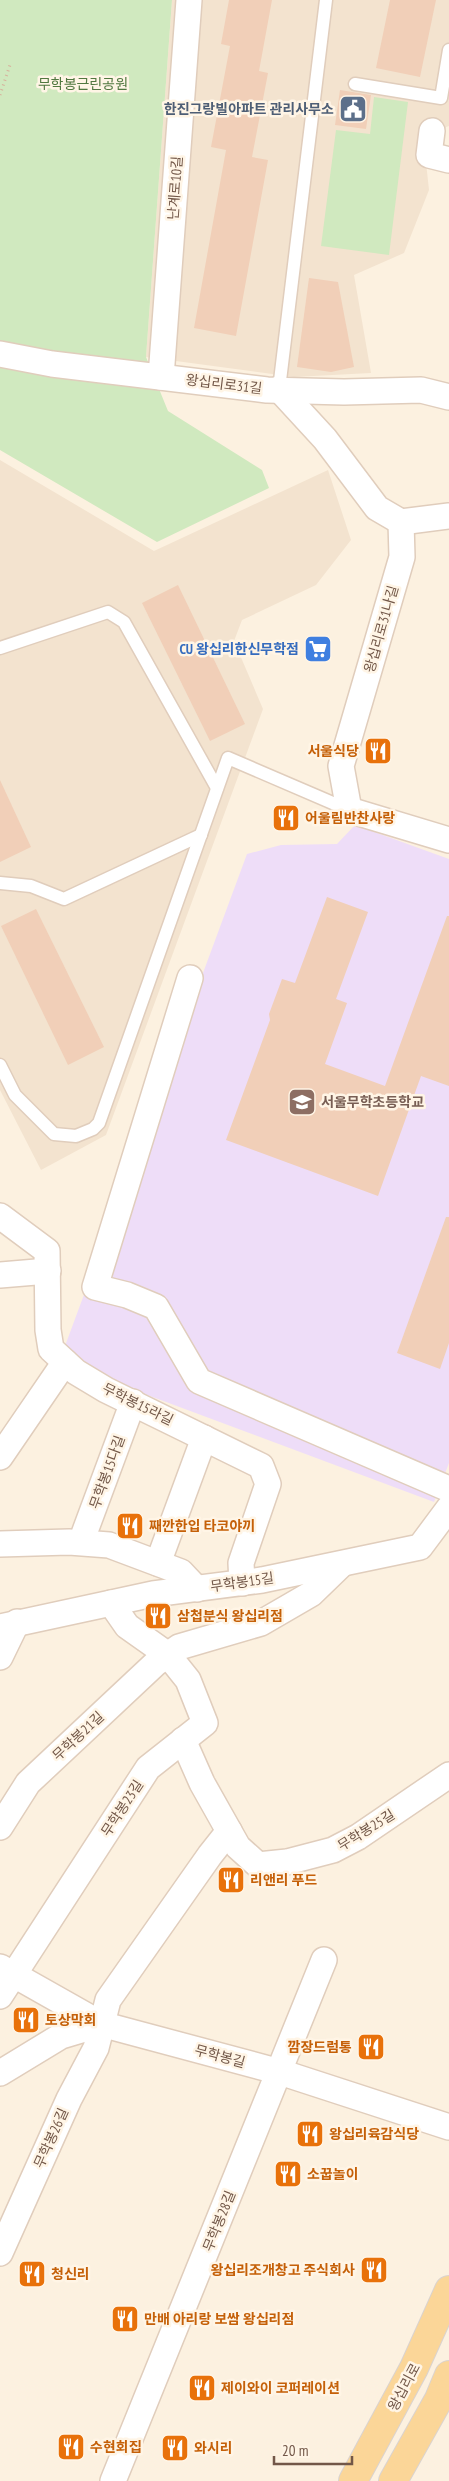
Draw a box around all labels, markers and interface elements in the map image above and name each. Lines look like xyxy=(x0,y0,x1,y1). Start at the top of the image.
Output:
park label: 무학봉근린공원 xyxy=(38,75,128,93)
public building icon: 한진그랑빌아파트 관리사무소 xyxy=(338,94,368,124)
place label: 한진그랑빌아파트 관리사무소 xyxy=(164,100,334,118)
street label: 난계로10길 xyxy=(164,155,186,221)
street label: 왕십리로31길 xyxy=(185,370,263,398)
street label: 왕십리로31나길 xyxy=(360,583,402,675)
supermarket icon: CU 왕십리한신무학점 xyxy=(303,634,333,664)
place label: CU 왕십리한신무학점 xyxy=(179,640,299,658)
restaurant icon: 서울식당 xyxy=(363,736,393,766)
place label: 서울식당 xyxy=(307,742,359,760)
restaurant icon: 어울림반찬사랑 xyxy=(271,803,301,833)
place label: 어울림반찬사랑 xyxy=(305,809,395,827)
school or university icon: 서울무학초등학교 xyxy=(287,1087,317,1117)
place label: 서울무학초등학교 xyxy=(321,1093,424,1111)
street label: 무학봉15라길 xyxy=(99,1379,177,1429)
street label: 무학봉15다길 xyxy=(85,1433,129,1511)
restaurant icon: 째깐한입 타코야끼 xyxy=(115,1511,145,1541)
place label: 째깐한입 타코야끼 xyxy=(149,1517,255,1535)
street label: 무학봉15길 xyxy=(209,1569,275,1595)
restaurant icon: 삼첩분식 왕십리점 xyxy=(143,1601,173,1631)
place label: 삼첩분식 왕십리점 xyxy=(177,1607,283,1625)
street label: 무학봉21길 xyxy=(48,1708,108,1764)
street label: 무학봉23길 xyxy=(97,1776,147,1840)
street label: 무학봉25길 xyxy=(334,1805,398,1855)
restaurant icon: 리앤리 푸드 xyxy=(216,1865,246,1895)
place label: 리앤리 푸드 xyxy=(250,1871,317,1889)
restaurant icon: 토상막회 xyxy=(11,2005,41,2035)
place label: 토상막회 xyxy=(45,2011,97,2029)
restaurant icon: 깜장드럼통 xyxy=(356,2032,386,2062)
place label: 깜장드럼통 xyxy=(288,2038,352,2056)
street label: 무학봉길 xyxy=(193,2041,247,2071)
street label: 무학봉26길 xyxy=(30,2105,72,2171)
restaurant icon: 왕십리육감식당 xyxy=(295,2119,325,2149)
place label: 왕십리육감식당 xyxy=(329,2125,419,2143)
restaurant icon: 소꿉놀이 xyxy=(273,2159,303,2189)
place label: 소꿉놀이 xyxy=(307,2165,359,2183)
street label: 무학봉28길 xyxy=(199,2188,239,2254)
restaurant icon: 왕십리조개창고 주식회사 xyxy=(359,2255,389,2285)
restaurant icon: 청신리 xyxy=(17,2259,47,2289)
place label: 왕십리조개창고 주식회사 xyxy=(210,2261,355,2279)
place label: 청신리 xyxy=(51,2265,90,2283)
restaurant icon: 만배 아리랑 보쌈 왕십리점 xyxy=(110,2304,140,2334)
place label: 만배 아리랑 보쌈 왕십리점 xyxy=(144,2310,294,2328)
street label: 왕십리로 xyxy=(384,2360,424,2414)
restaurant icon: 제이와이 코퍼레이션 xyxy=(187,2373,217,2403)
place label: 제이와이 코퍼레이션 xyxy=(221,2379,340,2397)
restaurant icon: 수현회집 xyxy=(56,2432,86,2462)
restaurant icon: 와시리 xyxy=(160,2433,190,2463)
scale bar xyxy=(274,2434,352,2466)
place label: 수현회집 xyxy=(90,2438,142,2456)
place label: 와시리 xyxy=(194,2439,233,2457)
text: 20 m xyxy=(282,2441,308,2460)

